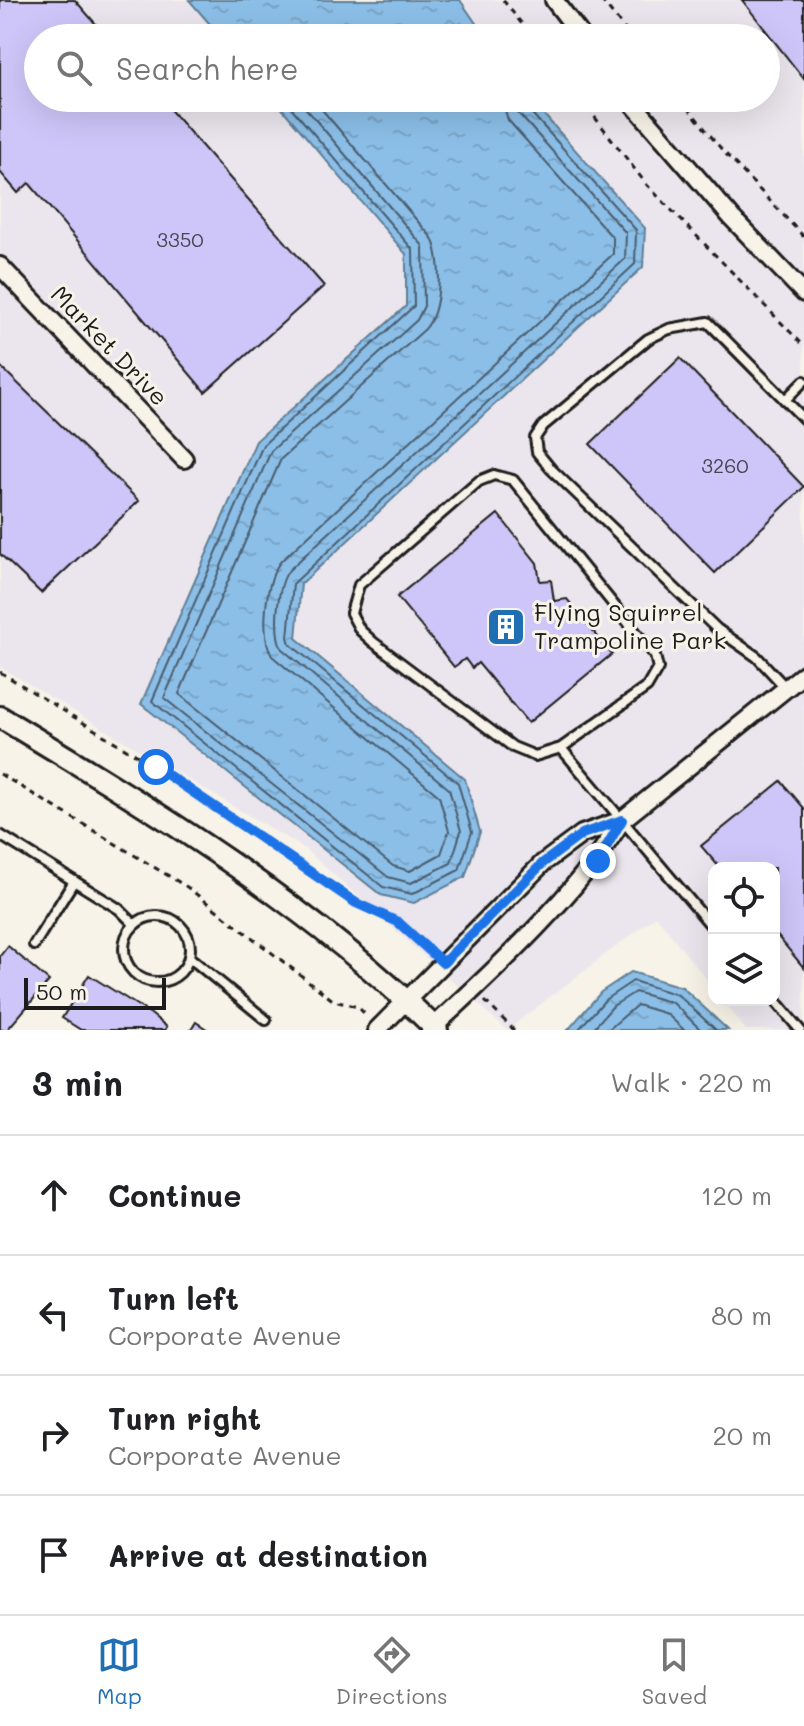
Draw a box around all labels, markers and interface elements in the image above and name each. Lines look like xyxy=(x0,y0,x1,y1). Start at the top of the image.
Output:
search box xyxy=(24,24,780,112)
icon: search xyxy=(52,46,96,90)
text: Search here xyxy=(116,48,299,88)
house number: 3350 xyxy=(156,226,204,252)
street label: Market Drive xyxy=(45,278,175,412)
house number: 3260 xyxy=(701,452,749,478)
place label: Flying Squirrel Trampoline Park xyxy=(534,596,726,655)
building icon: Flying Squirrel Trampoline Park xyxy=(485,606,527,648)
route start xyxy=(138,749,174,785)
route end xyxy=(580,843,616,879)
map controls xyxy=(708,862,780,1006)
button: locate xyxy=(708,862,780,934)
button: layers xyxy=(708,934,780,1006)
scale bar xyxy=(24,974,166,1010)
text: 50 m xyxy=(36,977,87,1006)
text: 3 min xyxy=(32,1060,123,1105)
text: Walk · 220 m xyxy=(611,1065,772,1099)
icon: ahead xyxy=(32,1173,76,1217)
text: Continue xyxy=(108,1175,241,1215)
text: 120 m xyxy=(701,1178,772,1212)
text: Turn left xyxy=(108,1278,239,1318)
icon: left xyxy=(32,1293,76,1337)
text: 80 m xyxy=(711,1298,772,1332)
text: Corporate Avenue xyxy=(108,1318,342,1352)
text: Turn right xyxy=(108,1398,261,1438)
icon: right xyxy=(32,1413,76,1457)
text: 20 m xyxy=(712,1418,772,1452)
text: Corporate Avenue xyxy=(108,1438,342,1472)
icon: arrive xyxy=(32,1533,76,1577)
text: Arrive at destination xyxy=(108,1535,428,1575)
tab: Map xyxy=(97,1633,142,1710)
tab: Directions xyxy=(336,1633,448,1710)
tab: Saved xyxy=(642,1633,707,1710)

